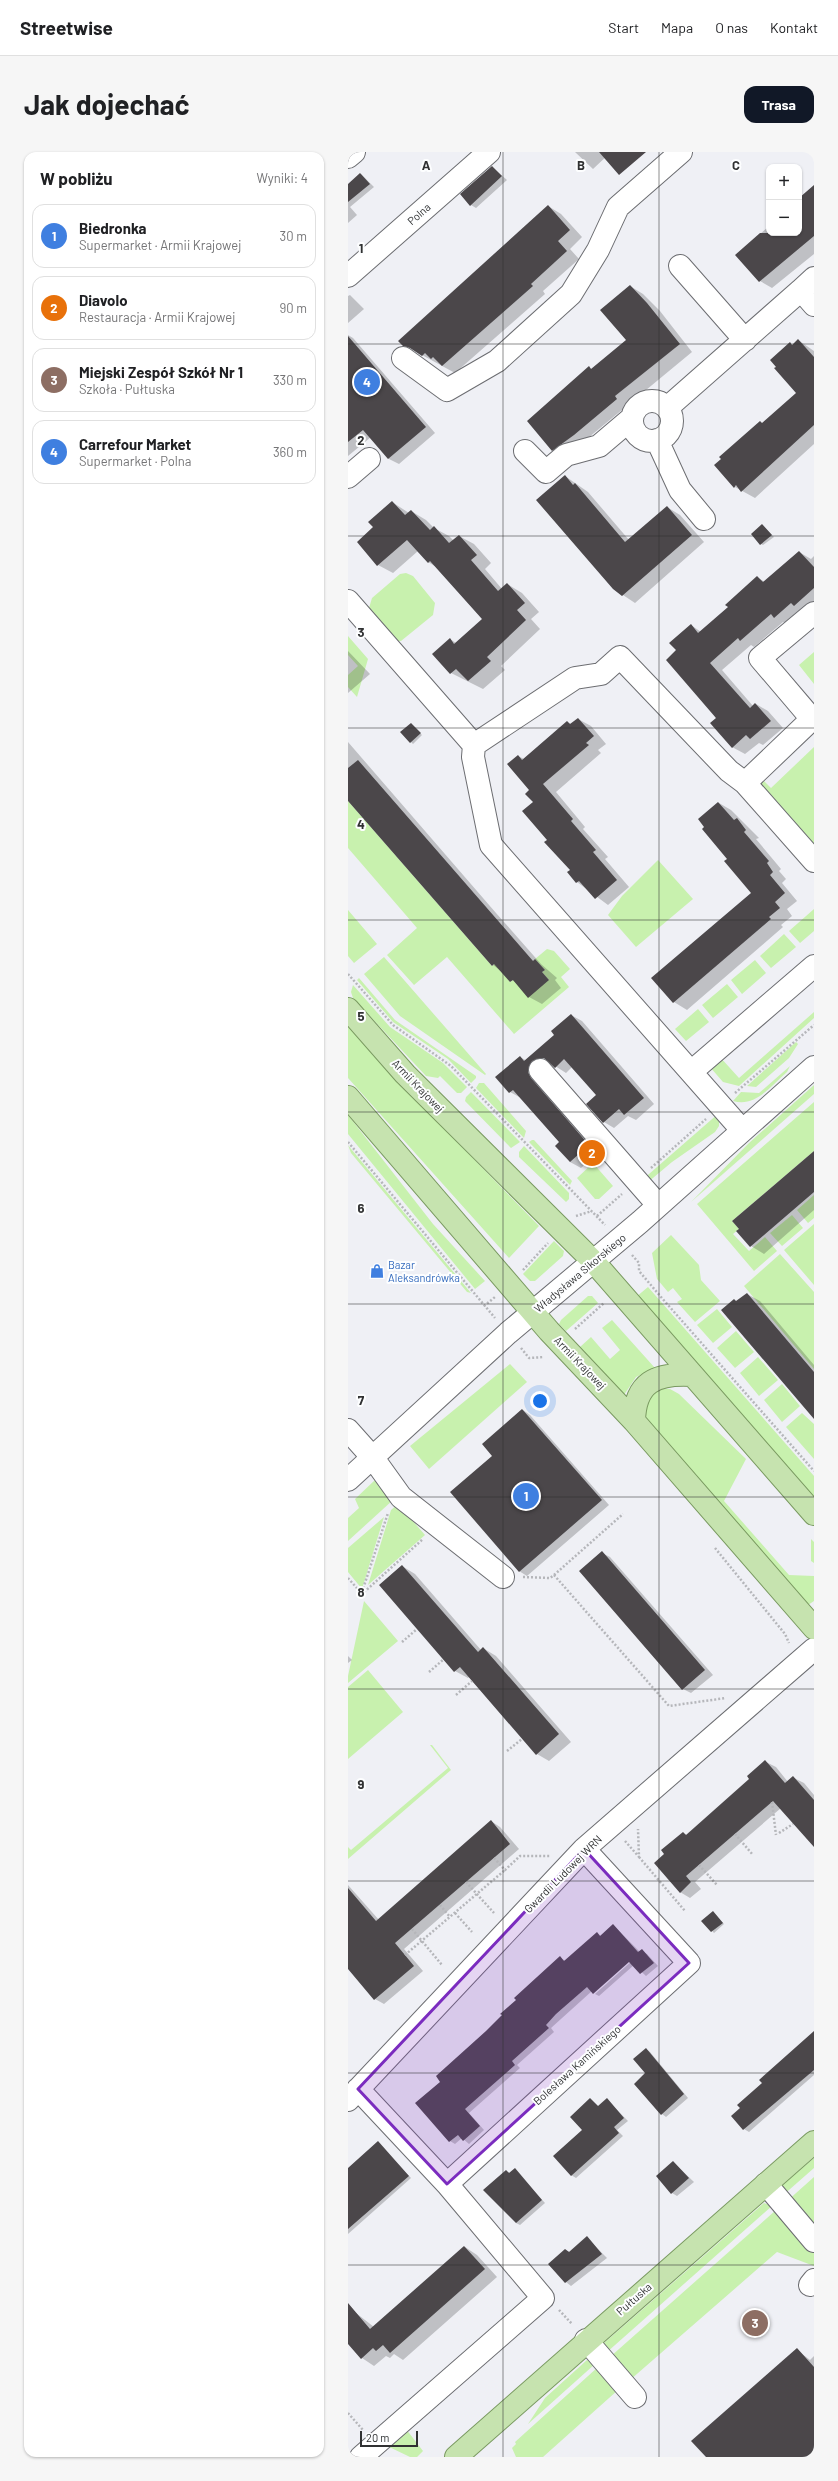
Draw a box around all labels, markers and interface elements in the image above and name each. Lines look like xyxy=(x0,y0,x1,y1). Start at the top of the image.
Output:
text: Streetwise xyxy=(20,16,113,39)
text: Start xyxy=(608,19,639,36)
text: Mapa xyxy=(661,19,693,36)
text: O nas xyxy=(715,19,748,36)
text: Kontakt xyxy=(770,19,818,36)
button: Trasa xyxy=(744,86,814,123)
text: Jak dojechać xyxy=(24,87,190,121)
text: A xyxy=(422,157,431,173)
text: B xyxy=(577,157,585,173)
text: C xyxy=(732,157,740,173)
map controls xyxy=(766,164,802,236)
button: + xyxy=(766,164,802,200)
text: W pobliżu xyxy=(40,168,113,188)
text: Wyniki: 4 xyxy=(256,170,308,186)
street label: Polna xyxy=(404,200,433,227)
button: − xyxy=(766,200,802,236)
text: Biedronka xyxy=(79,219,147,237)
text: 1 xyxy=(52,228,56,244)
text: 30 m xyxy=(280,228,307,244)
text: Supermarket · Armii Krajowej xyxy=(79,237,241,253)
text: 1 xyxy=(359,240,363,256)
text: Diavolo xyxy=(79,291,127,309)
text: 2 xyxy=(50,300,58,316)
text: 90 m xyxy=(280,300,307,316)
text: Restauracja · Armii Krajowej xyxy=(79,309,235,325)
text: Miejski Zespół Szkół Nr 1 xyxy=(79,363,243,381)
pin: 4 xyxy=(354,367,380,397)
text: 3 xyxy=(50,372,58,388)
text: 330 m xyxy=(273,372,307,388)
text: Szkoła · Pułtuska xyxy=(79,381,175,397)
text: 2 xyxy=(357,432,365,448)
text: Carrefour Market xyxy=(79,435,191,453)
text: 4 xyxy=(50,444,58,460)
text: 360 m xyxy=(273,444,307,460)
text: Supermarket · Polna xyxy=(79,453,191,469)
text: 3 xyxy=(357,624,365,640)
text: 4 xyxy=(357,816,365,832)
text: 5 xyxy=(357,1008,365,1024)
street label: Armii Krajowej xyxy=(390,1056,447,1115)
pin: 2 xyxy=(579,1138,605,1168)
text: 6 xyxy=(358,1200,365,1216)
street label: Władysława Sikorskiego xyxy=(531,1230,628,1315)
place label: Bazar Aleksandrówka xyxy=(388,1258,460,1284)
shop icon: Bazar Aleksandrówka xyxy=(369,1263,385,1279)
street label: Armii Krajowej xyxy=(552,1333,609,1392)
your location xyxy=(530,1391,550,1411)
text: 7 xyxy=(358,1392,365,1408)
pin: 1 xyxy=(513,1481,539,1511)
text: 8 xyxy=(357,1584,365,1600)
text: 9 xyxy=(358,1776,365,1792)
street label: Gwardii Ludowej WRN xyxy=(521,1832,604,1915)
street label: Bolesława Kamińskiego xyxy=(530,2022,623,2107)
street label: Pułtuska xyxy=(613,2280,654,2317)
pin: 3 xyxy=(742,2308,768,2338)
scale bar xyxy=(360,2429,418,2448)
text: 20 m xyxy=(366,2431,389,2444)

